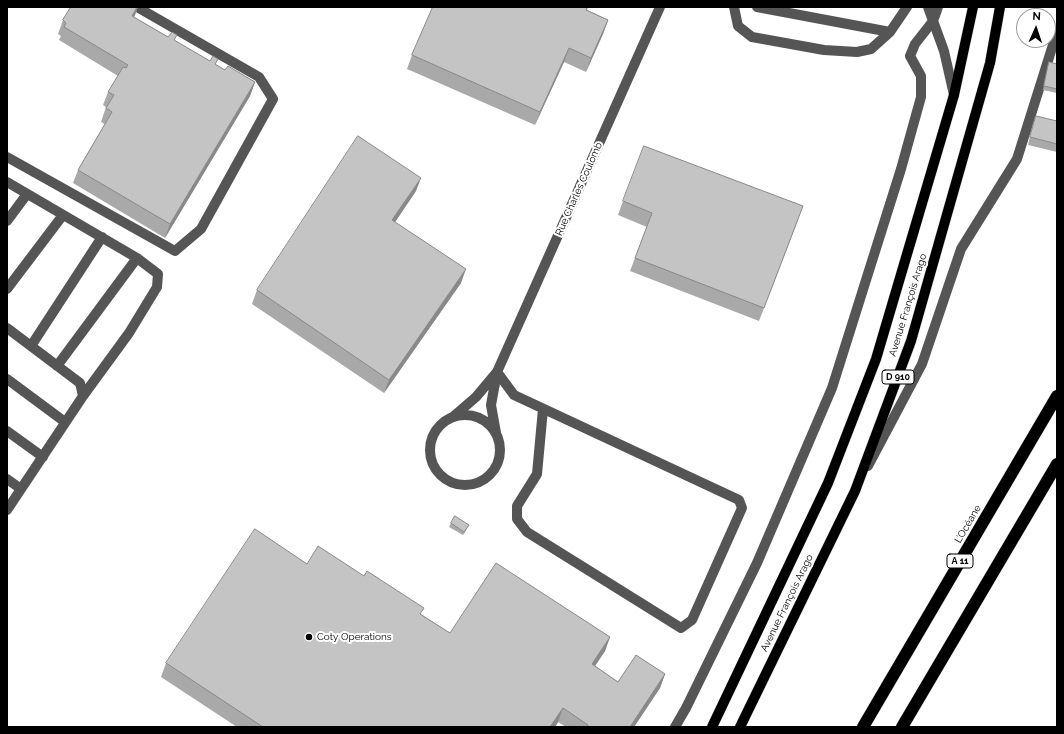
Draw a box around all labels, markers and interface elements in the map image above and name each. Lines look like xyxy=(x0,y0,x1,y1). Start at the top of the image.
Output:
north arrow xyxy=(1016,8,1056,48)
text: N xyxy=(1032,10,1041,23)
street label: Rue Charles Coulomb xyxy=(553,140,605,238)
street label: Avenue François Arago xyxy=(887,252,929,358)
road number: D 910 xyxy=(882,370,914,384)
street label: L’Océane xyxy=(952,503,984,545)
street label: Avenue François Arago xyxy=(758,552,816,654)
road number: A 11 xyxy=(947,554,973,568)
place label: Coty Operations xyxy=(317,631,392,643)
marker: Coty Operations xyxy=(304,632,314,642)

